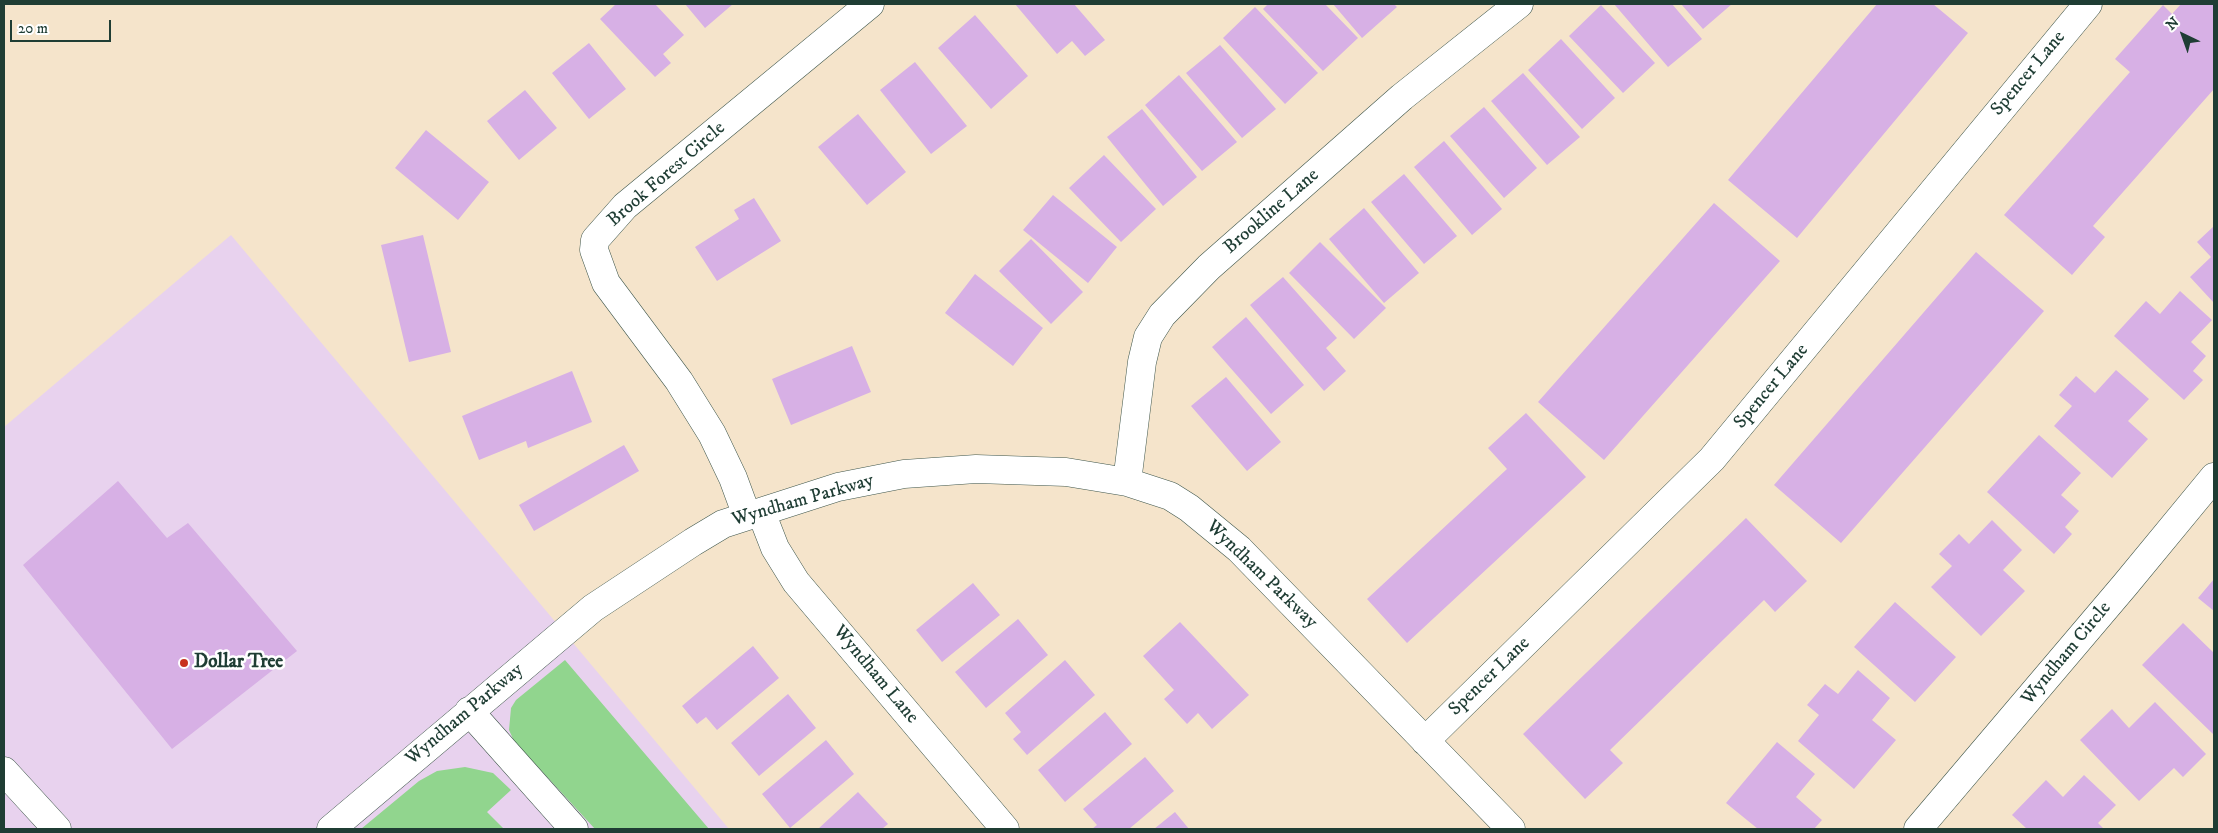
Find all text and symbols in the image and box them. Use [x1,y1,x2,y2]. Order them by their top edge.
scale bar [12,10,114,42]
north arrow [2158,10,2208,60]
text: N [2163,13,2183,34]
text: 20 m [18,19,48,38]
street label: Spencer Lane [1987,27,2071,121]
street label: Brook Forest Circle [603,118,731,232]
street label: Brookline Lane [1220,164,1324,260]
street label: Spencer Lane [1730,340,1814,434]
street label: Wyndham Parkway [730,470,876,532]
street label: Wyndham Parkway [1200,516,1322,634]
street label: Wyndham Circle [2017,598,2117,710]
street label: Wyndham Lane [827,621,923,729]
street label: Spencer Lane [1445,633,1535,721]
place label: Dollar Tree [194,652,283,674]
marker: Dollar Tree [178,657,190,669]
street label: Wyndham Parkway [402,659,528,771]

